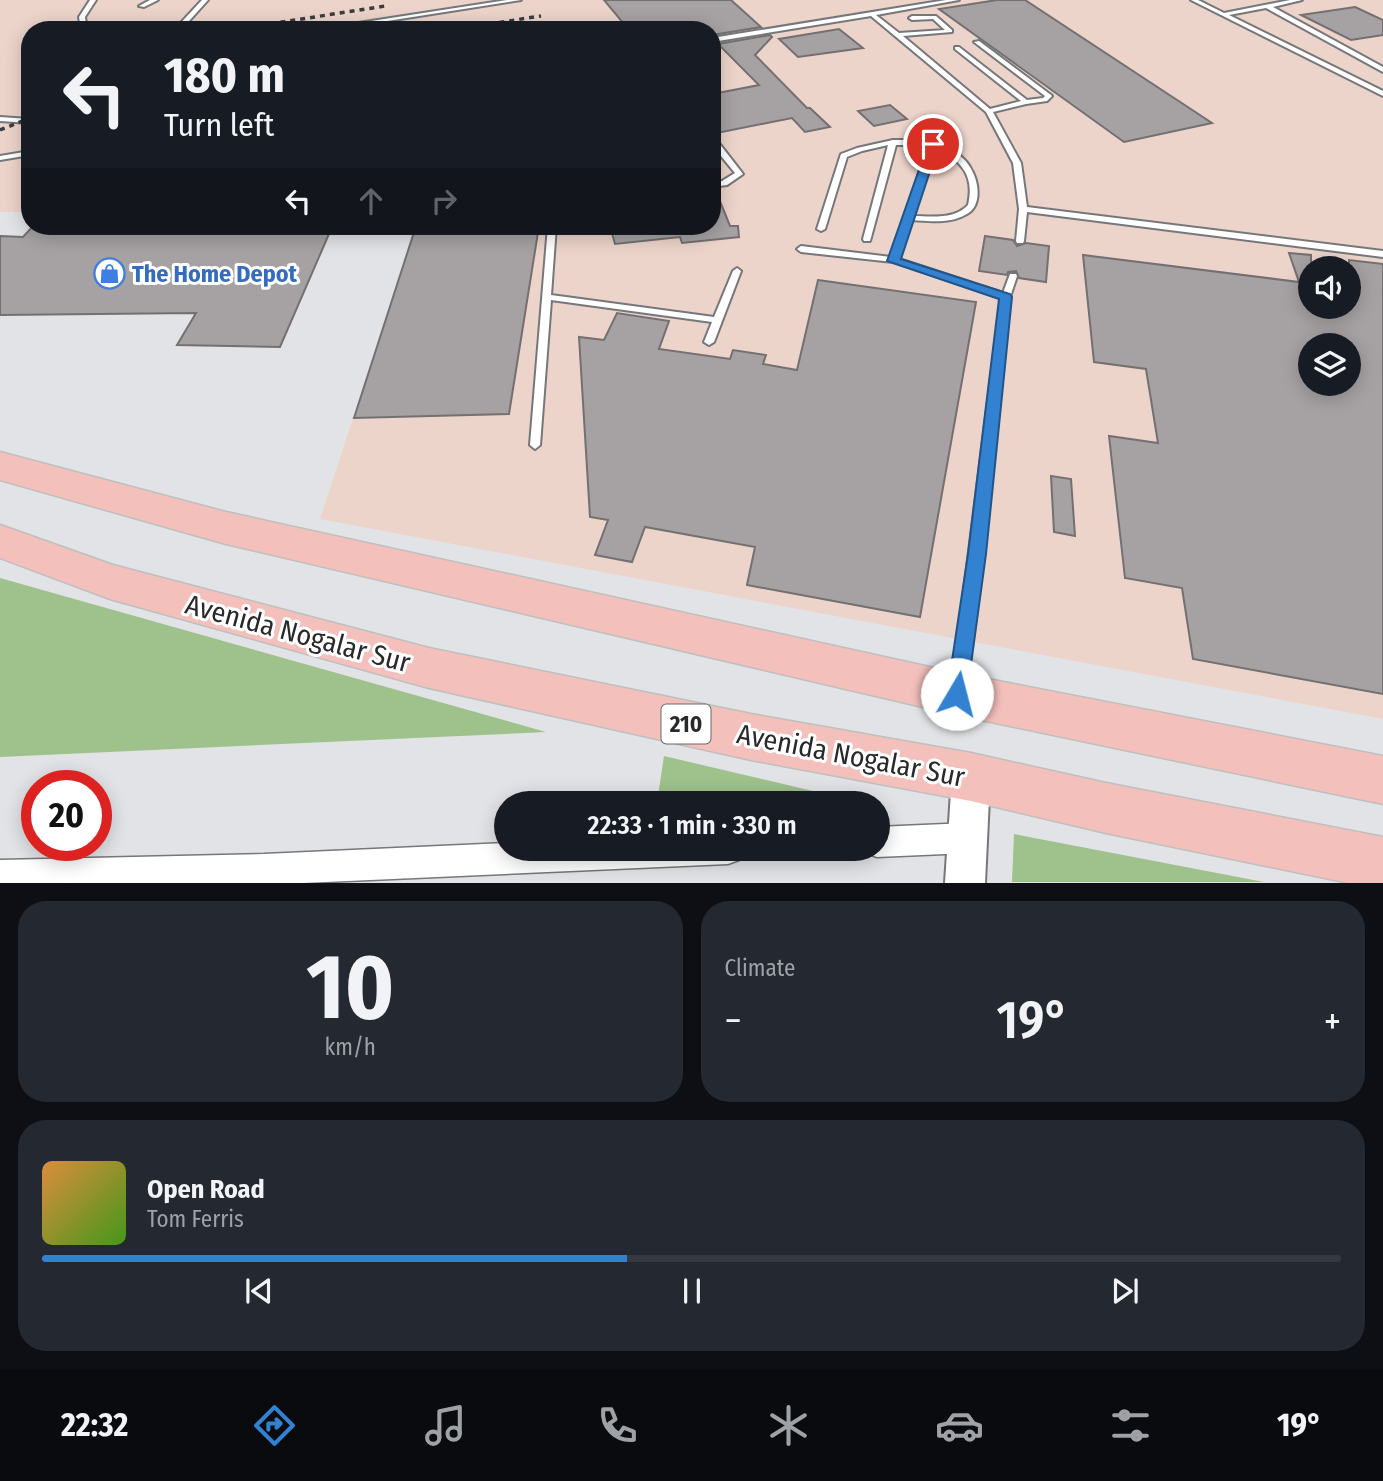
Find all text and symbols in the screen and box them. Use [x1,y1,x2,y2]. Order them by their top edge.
text: 180 m [164,46,285,105]
icon: left [49,49,140,140]
text: Turn left [164,106,274,144]
pin [903,114,963,174]
icon: arrive [914,125,952,163]
icon: left [279,182,317,220]
icon: ahead [352,182,390,220]
icon: right [425,182,463,220]
map controls [1298,256,1361,396]
button: sound [1298,256,1361,319]
shop icon: The Home Depot [92,257,126,291]
place label: The Home Depot [132,260,298,288]
button: layers [1298,333,1361,396]
street label: Avenida Nogalar Sur [182,588,414,679]
position arrow [920,657,994,731]
road number: 210 [662,704,710,744]
street label: Avenida Nogalar Sur [734,717,968,794]
speed limit sign: 20 [21,770,112,861]
text: 22:33 · 1 min · 330 m [587,810,797,841]
text: 10 [306,933,394,1042]
text: Climate [725,954,795,982]
text: 19° [996,989,1069,1052]
text: − [725,998,742,1044]
text: + [1324,998,1341,1044]
text: km/h [325,1033,376,1061]
text: Open Road [147,1174,265,1205]
text: Tom Ferris [147,1205,244,1233]
icon: previous [240,1272,278,1310]
icon: pause [673,1272,711,1310]
icon: next [1106,1272,1144,1310]
icon: directions [250,1401,299,1450]
icon: music [421,1401,470,1450]
icon: phone [593,1401,642,1450]
icon: climate [764,1401,813,1450]
icon: car [935,1401,984,1450]
icon: filters [1106,1401,1155,1450]
text: 22:32 [61,1406,128,1444]
text: 19° [1277,1406,1322,1444]

